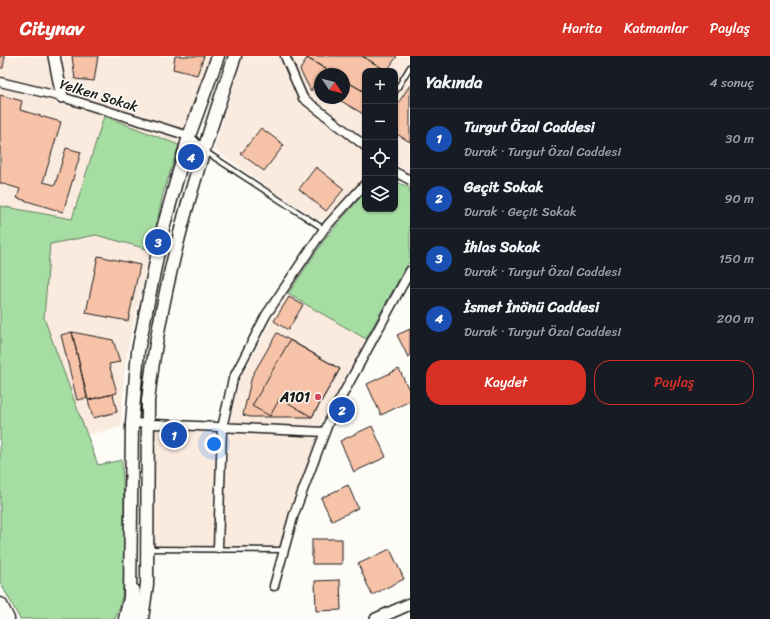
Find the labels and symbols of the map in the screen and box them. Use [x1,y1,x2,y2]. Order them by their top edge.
north arrow [314,68,350,104]
street label: Yelken Sokak [57,72,142,119]
pin: 4 [178,142,204,172]
pin: 3 [145,227,171,257]
place label: A101 [279,385,310,410]
marker: A101 [313,392,323,402]
pin: 2 [329,395,355,425]
pin: 1 [161,420,187,450]
your location [204,434,224,454]

